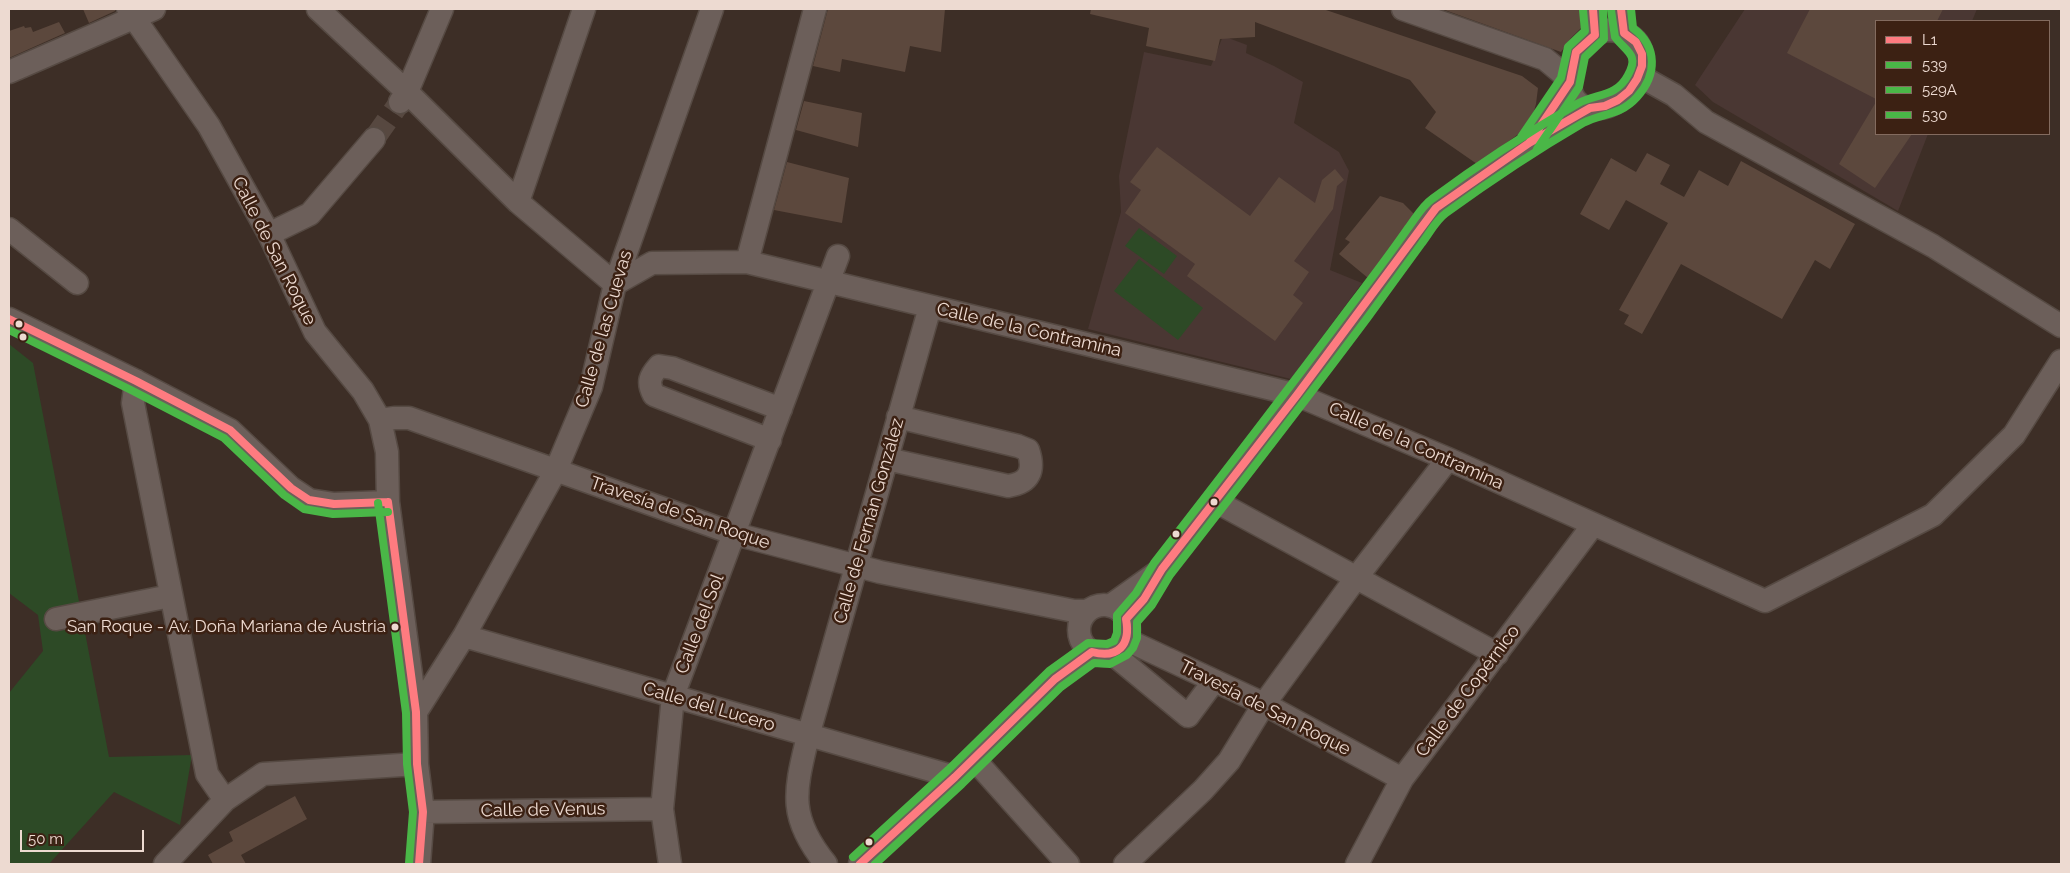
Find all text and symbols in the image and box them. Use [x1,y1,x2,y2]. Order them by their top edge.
legend [1875,20,2050,135]
text: L1 [1922,31,1937,49]
text: 539 [1922,56,1947,74]
text: 529A [1922,81,1957,99]
text: 530 [1922,106,1947,124]
street label: Calle de San Roque [227,173,321,329]
street label: Calle de las Cuevas [571,248,637,410]
street label: Calle de la Contramina [934,298,1124,362]
unlabelled marker [14,319,24,329]
unlabelled marker [18,332,28,342]
street label: Calle de la Contramina [1325,398,1507,494]
street label: Calle de Fernán González [829,416,909,626]
street label: Travesía de San Roque [587,472,773,554]
unlabelled marker [1209,497,1219,507]
unlabelled marker [1171,529,1181,539]
street label: Calle del Sol [671,571,729,677]
place label: San Roque - Av. Doña Mariana de Austria [67,617,386,637]
street label: Calle de Copérnico [1411,621,1525,761]
marker: San Roque - Av. Doña Mariana de Austria [390,622,400,632]
street label: Travesía de San Roque [1176,656,1354,760]
street label: Calle del Lucero [640,678,778,736]
street label: Calle de Venus [480,798,606,822]
scale bar [22,820,146,852]
text: 50 m [28,830,63,848]
unlabelled marker [864,837,874,847]

